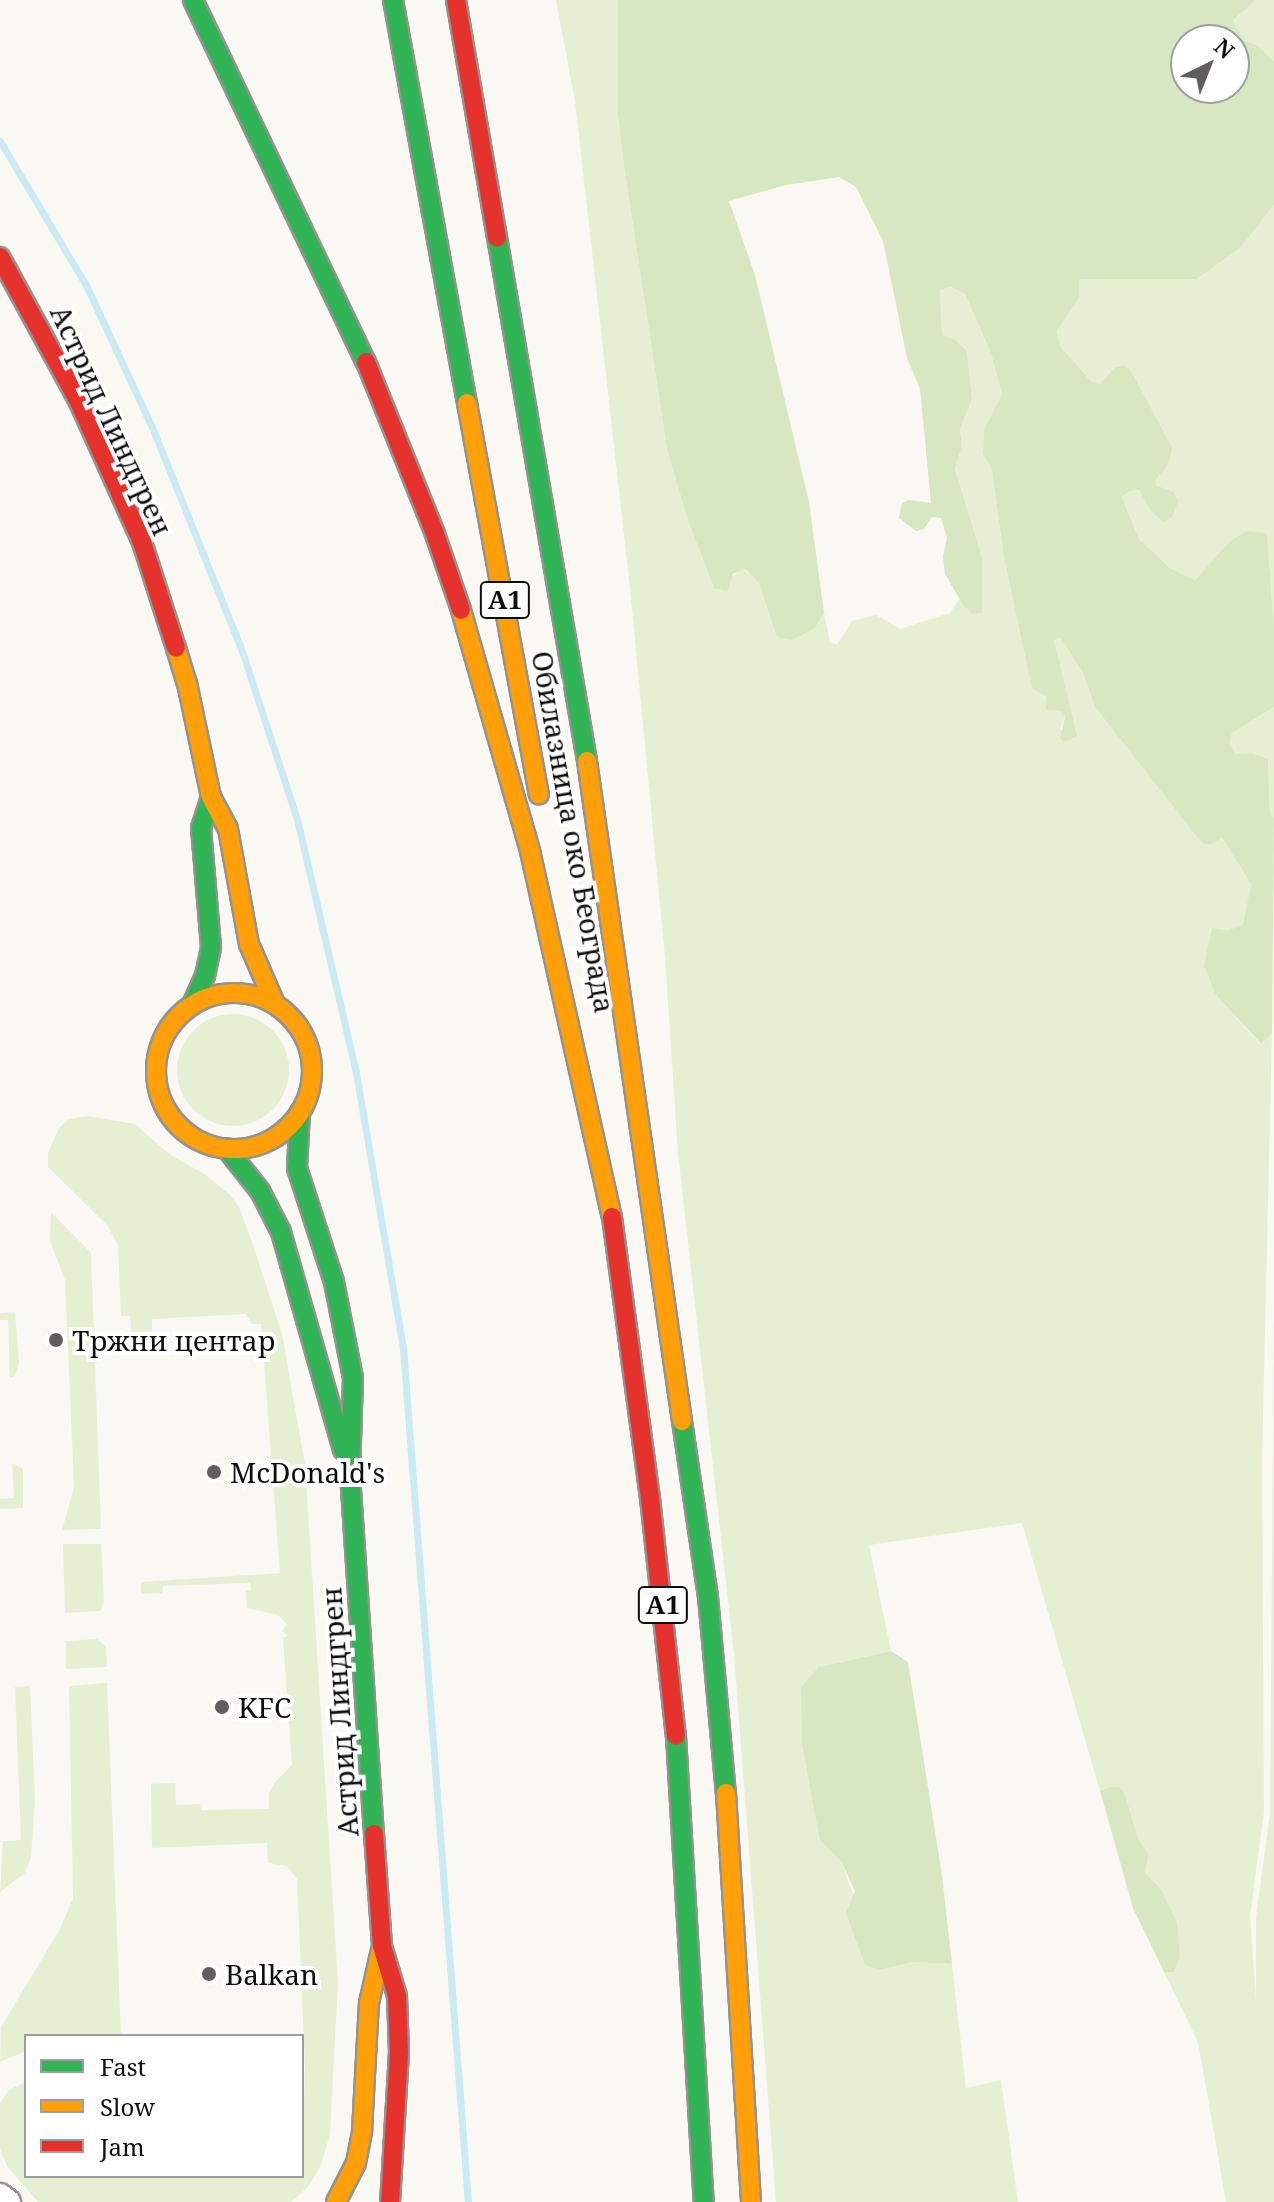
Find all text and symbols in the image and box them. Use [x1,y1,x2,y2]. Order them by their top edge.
north arrow [1170,24,1250,104]
text: N [1208,31,1242,65]
street label: Астрид Линдгрен [44,300,180,540]
road number: A1 [479,578,531,622]
street label: Обилазница око Београда [526,648,622,1016]
place label: Тржни центар [72,1323,275,1357]
marker: Тржни центар [47,1331,65,1349]
place label: McDonald's [230,1455,385,1489]
marker: McDonald's [205,1463,223,1481]
road number: A1 [637,1583,689,1627]
street label: Астрид Линдгрен [314,1586,364,1838]
place label: KFC [238,1690,291,1724]
marker: KFC [213,1698,231,1716]
place label: Balkan [225,1957,318,1991]
marker: Balkan [200,1965,218,1983]
legend [24,2034,304,2178]
text: Fast [100,2050,146,2083]
text: Slow [100,2090,155,2123]
text: Jam [100,2130,145,2163]

